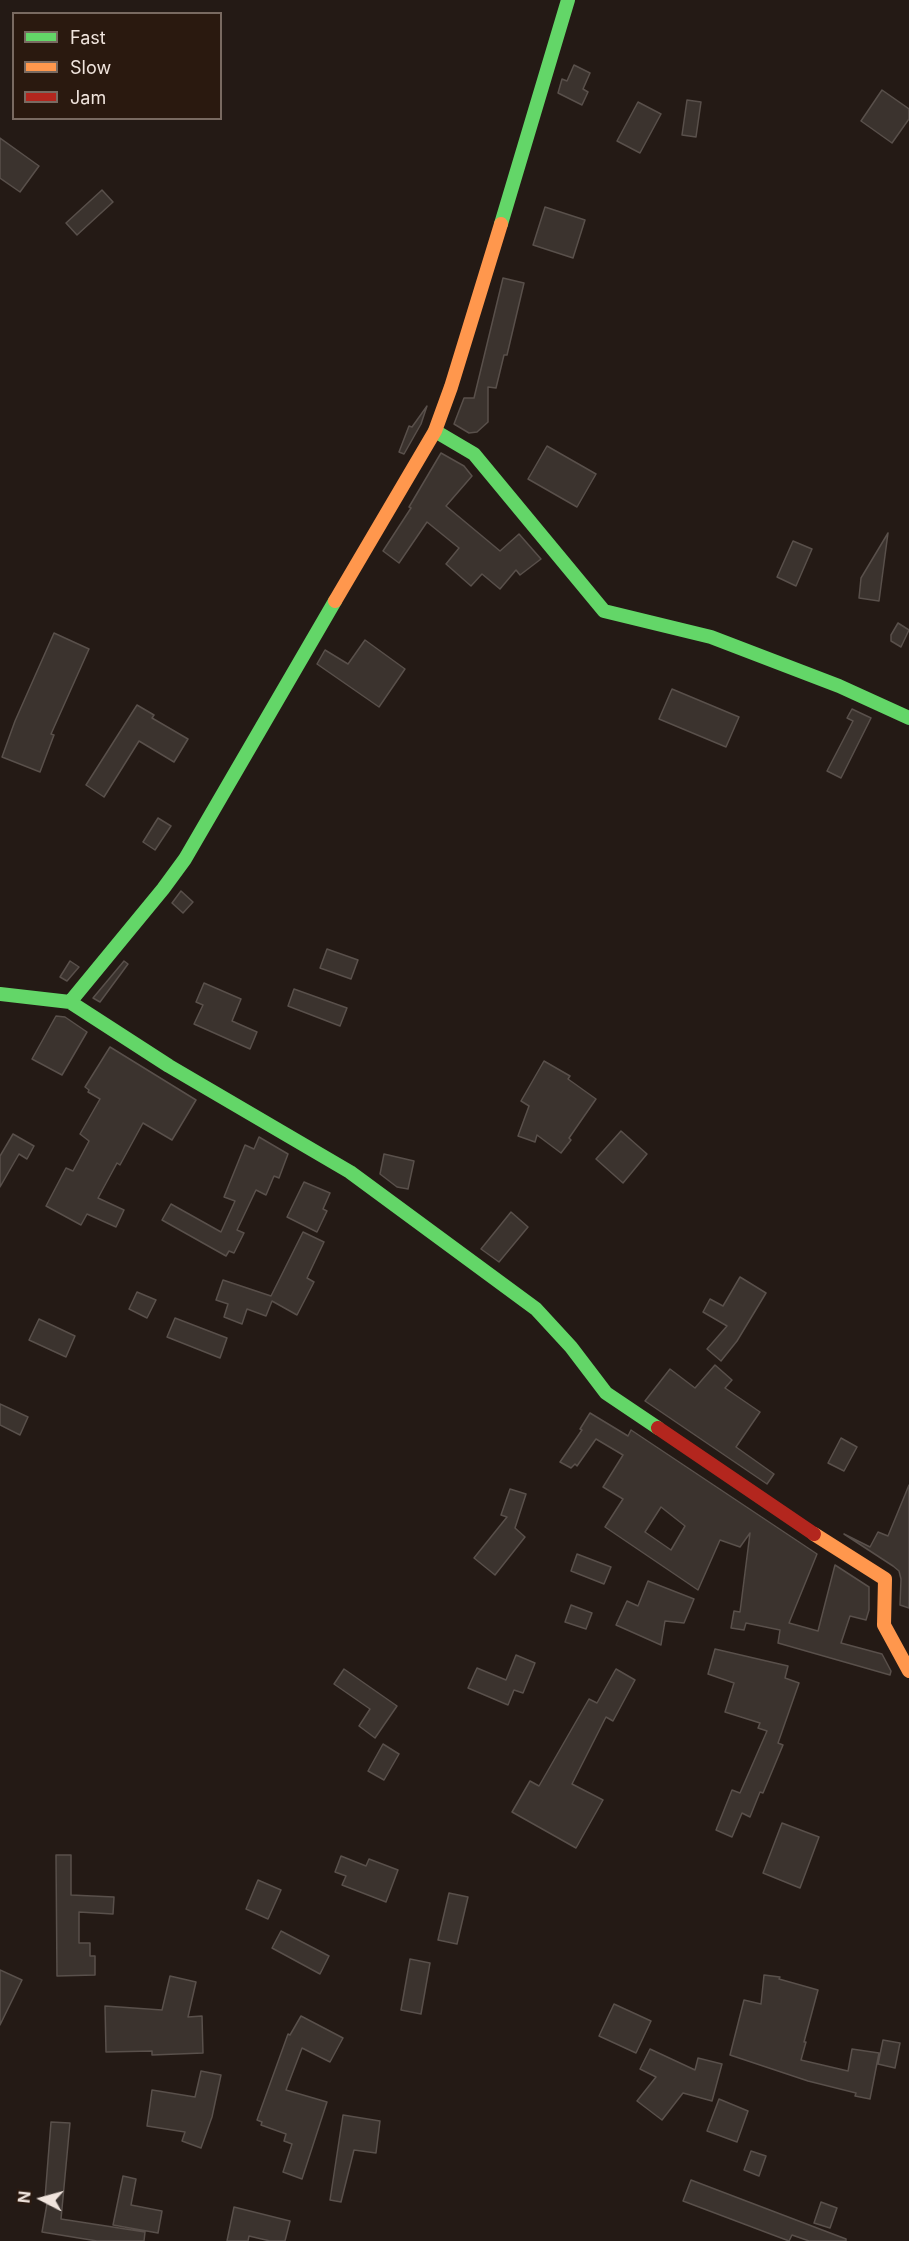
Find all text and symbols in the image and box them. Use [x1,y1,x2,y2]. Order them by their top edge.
legend [12,12,222,120]
text: Fast [70,27,106,48]
text: Slow [70,57,111,78]
text: Jam [70,87,106,108]
north arrow [12,2169,72,2229]
text: N [14,2190,35,2204]

